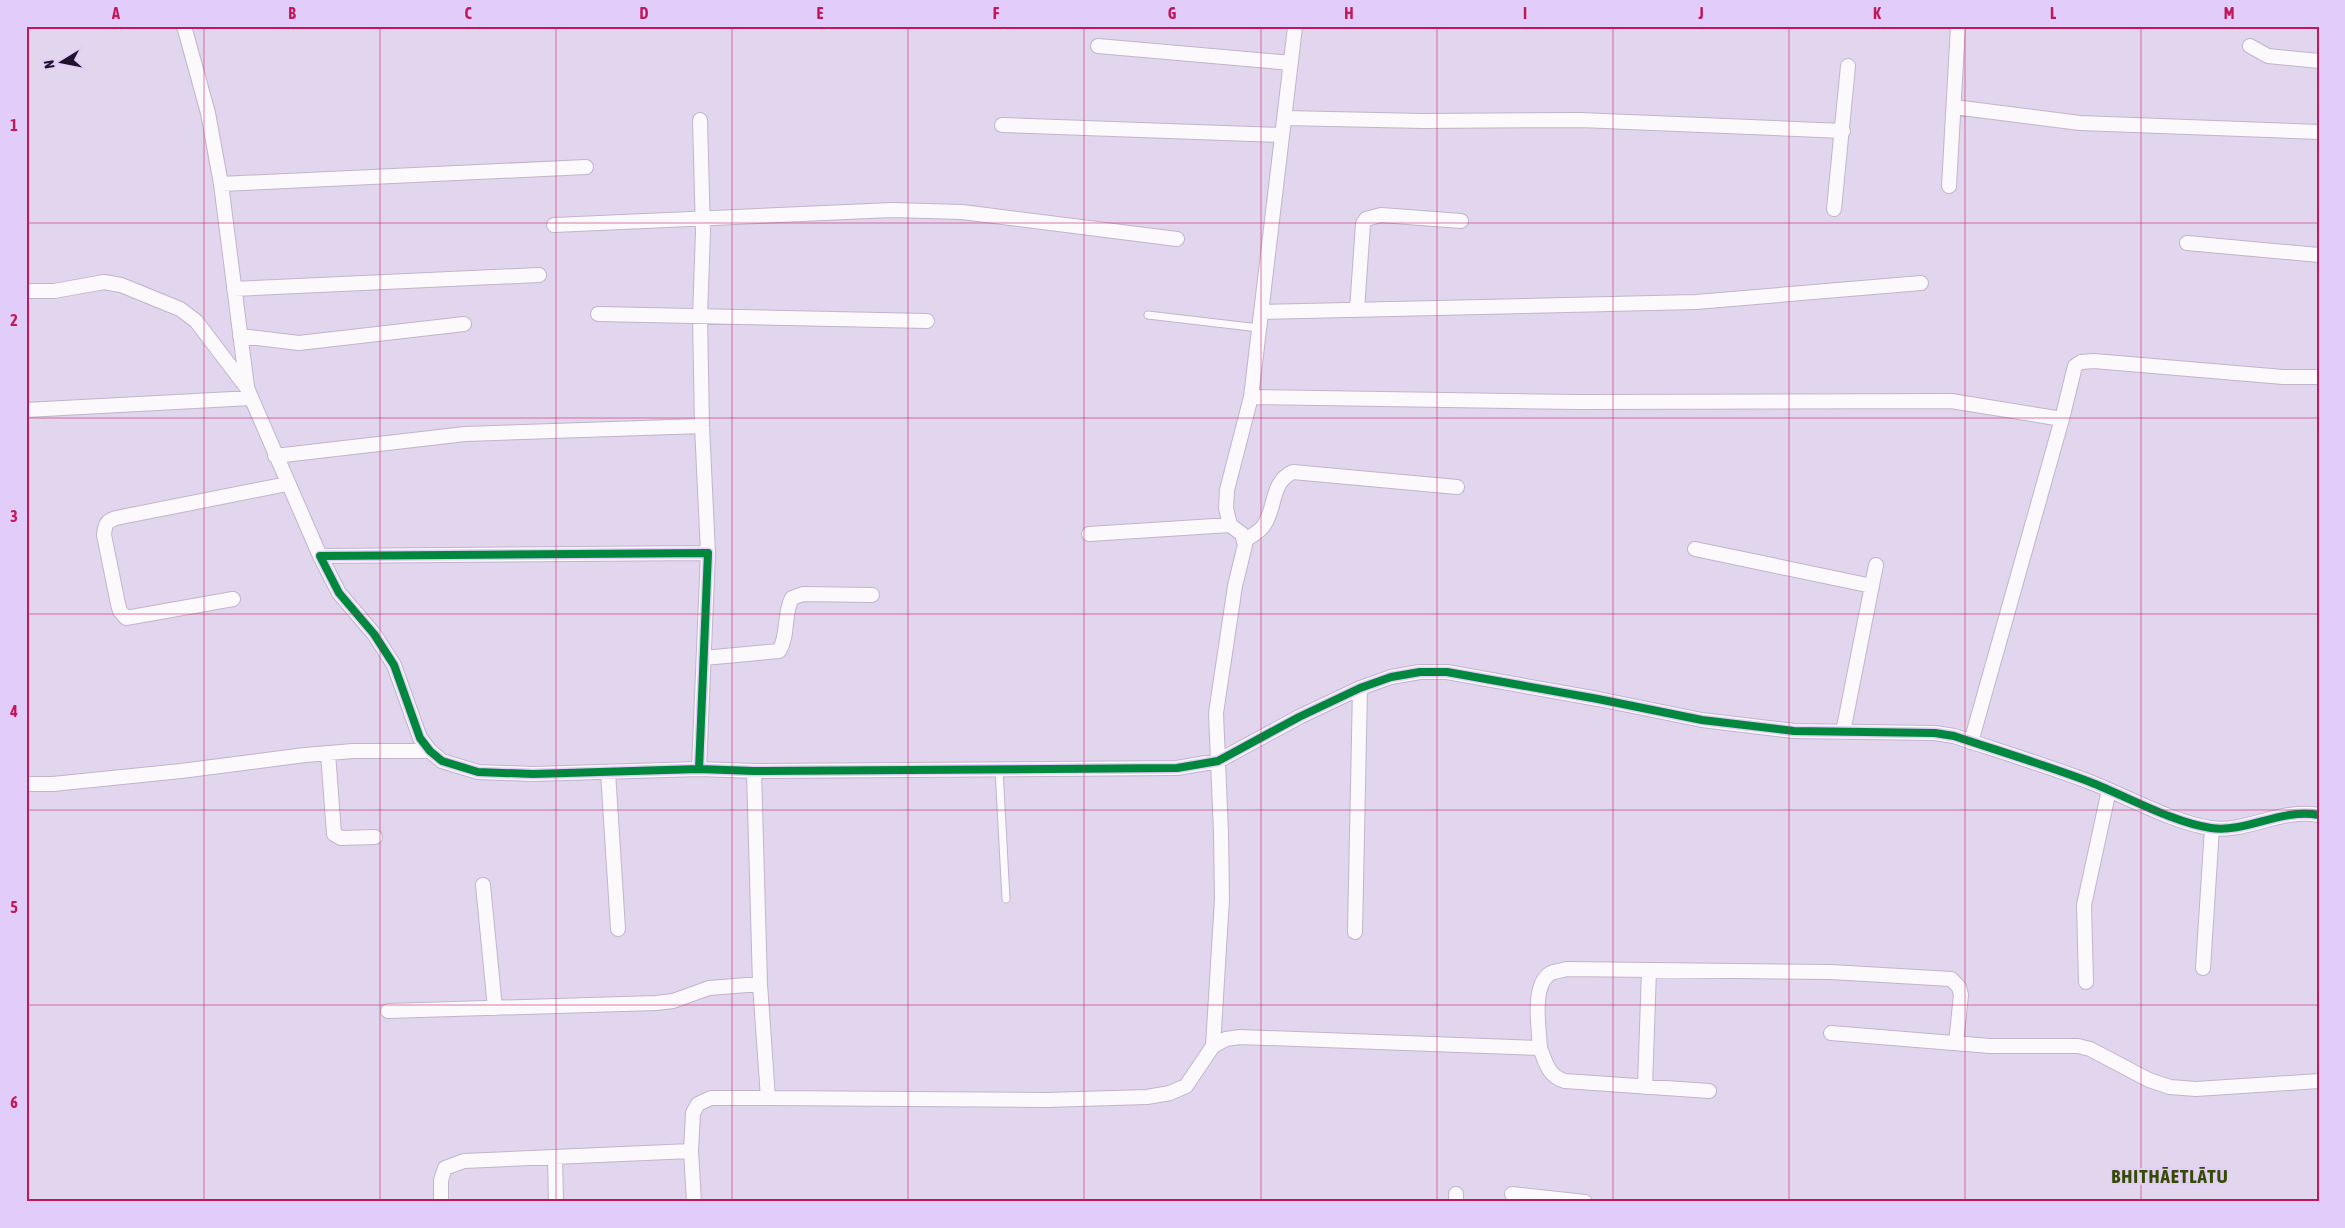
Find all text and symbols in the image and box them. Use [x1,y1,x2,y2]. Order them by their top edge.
text: A [111,4,120,22]
text: B [288,4,296,22]
text: C [464,4,472,22]
text: D [640,4,649,22]
text: E [817,4,824,22]
text: F [993,4,1000,22]
text: G [1168,4,1177,22]
text: H [1344,4,1354,22]
text: I [1523,4,1527,22]
text: J [1697,4,1704,22]
text: K [1873,4,1881,22]
text: L [2050,4,2057,22]
text: M [2224,4,2234,22]
north arrow [38,38,88,88]
text: N [41,59,58,70]
text: 1 [10,116,18,134]
text: 2 [10,311,18,329]
text: 3 [10,507,18,525]
text: 4 [9,702,18,720]
text: 5 [10,898,18,916]
text: 6 [10,1093,18,1111]
district label: BHITHĀETLĀTU [2111,1165,2229,1187]

